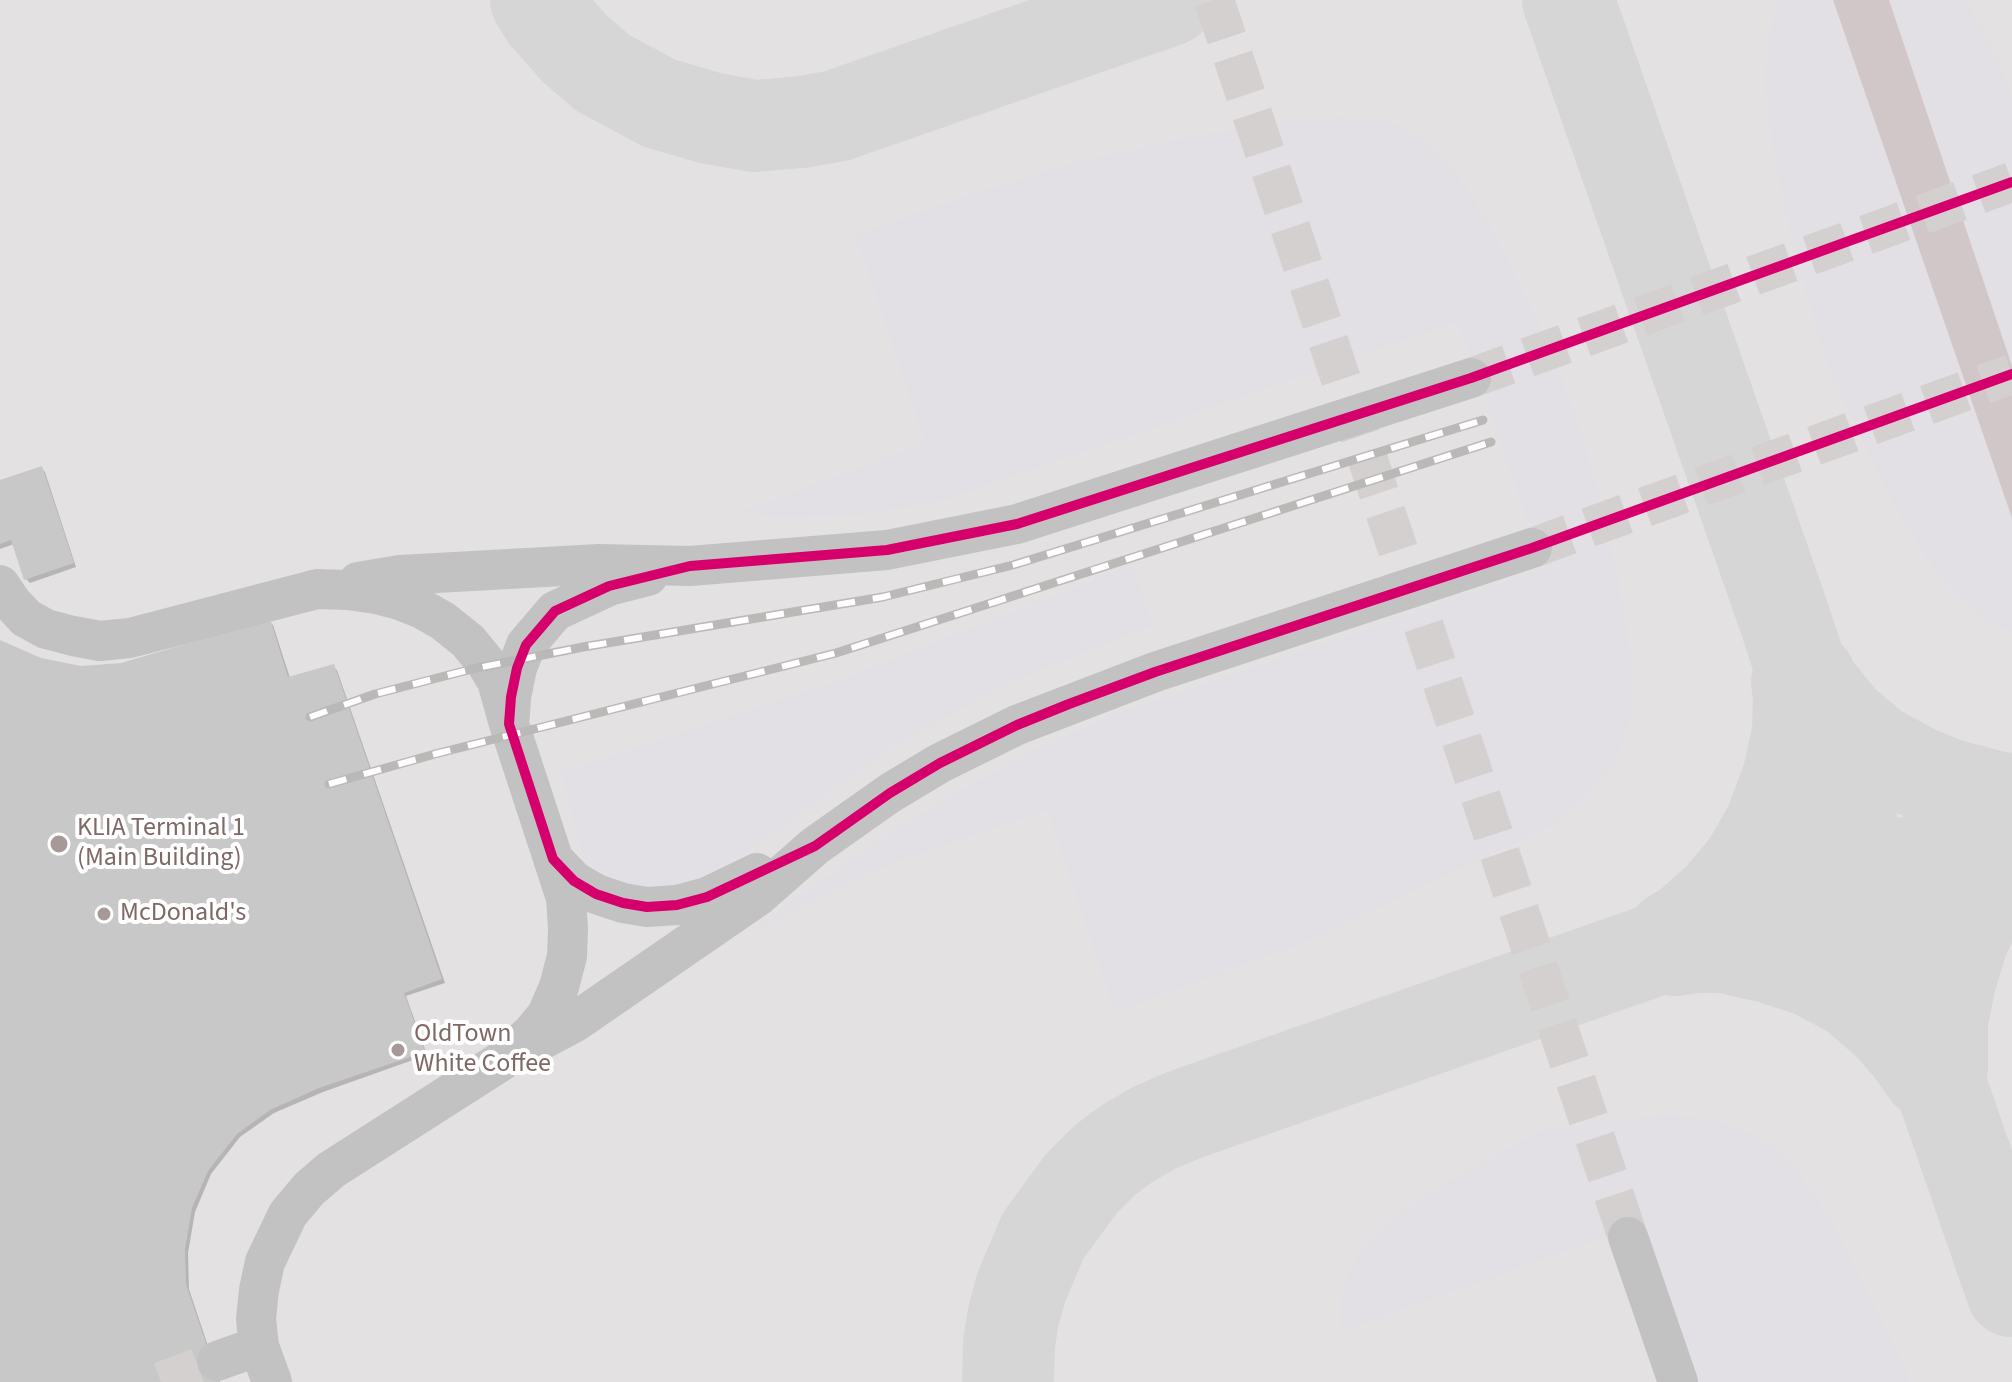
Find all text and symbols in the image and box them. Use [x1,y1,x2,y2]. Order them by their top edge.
place label: KLIA Terminal 1 (Main Building) [77,813,245,874]
marker: KLIA Terminal 1 (Main Building) [48,833,70,855]
place label: McDonald's [120,898,246,930]
marker: McDonald's [95,905,113,923]
place label: OldTown White Coffee [414,1019,551,1080]
marker: OldTown White Coffee [389,1041,407,1059]

